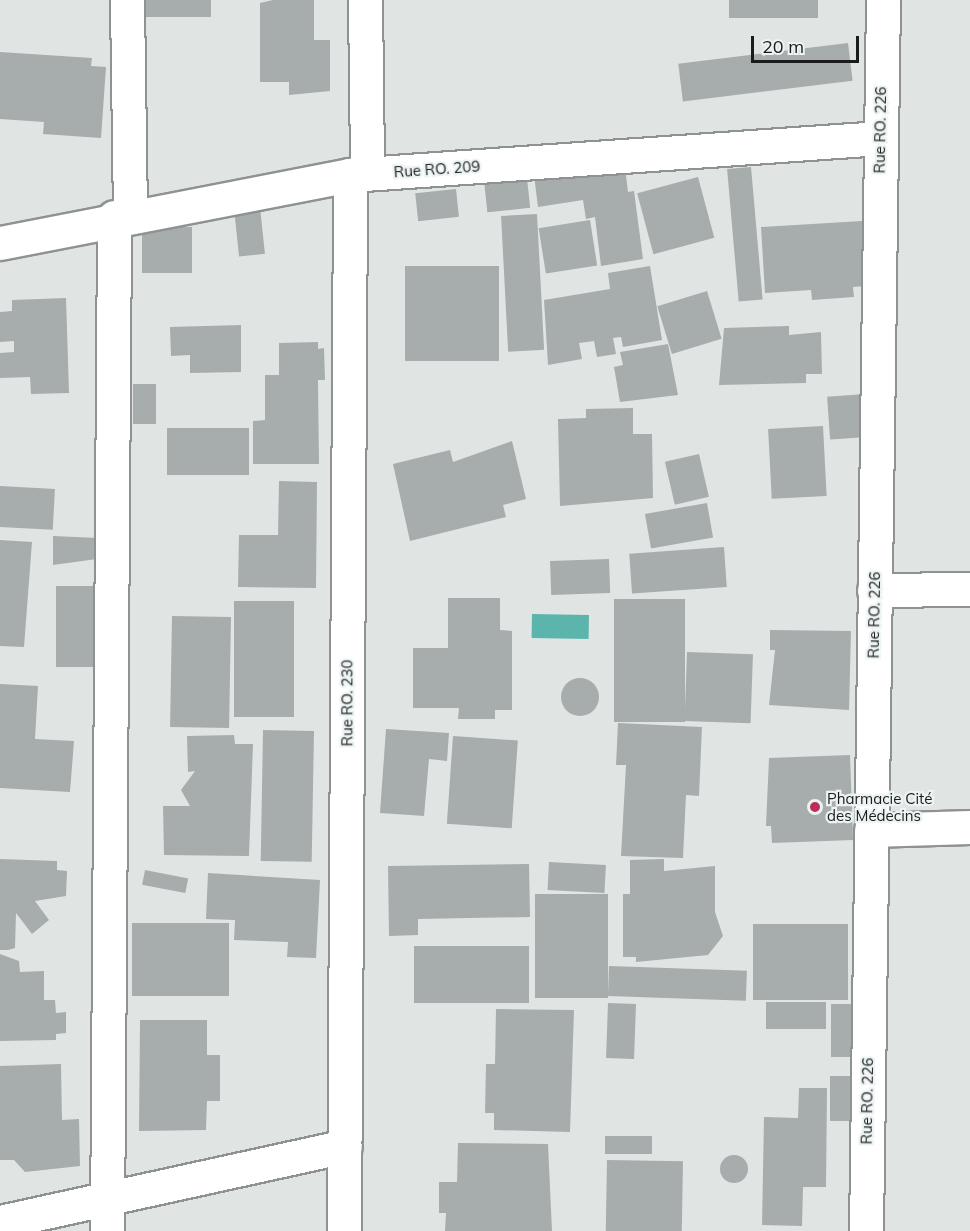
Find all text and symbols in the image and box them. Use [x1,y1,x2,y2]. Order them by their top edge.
scale bar [754,24,862,62]
text: 20 m [762,35,804,58]
street label: Rue RO. 226 [870,86,890,174]
street label: Rue RO. 209 [393,157,481,181]
street label: Rue RO. 226 [864,571,884,659]
street label: Rue RO. 230 [338,660,356,746]
place label: Pharmacie Cité des Médecins [827,789,932,824]
marker: Pharmacie Cité des Médecins [808,800,822,814]
street label: Rue RO. 226 [857,1057,877,1145]

